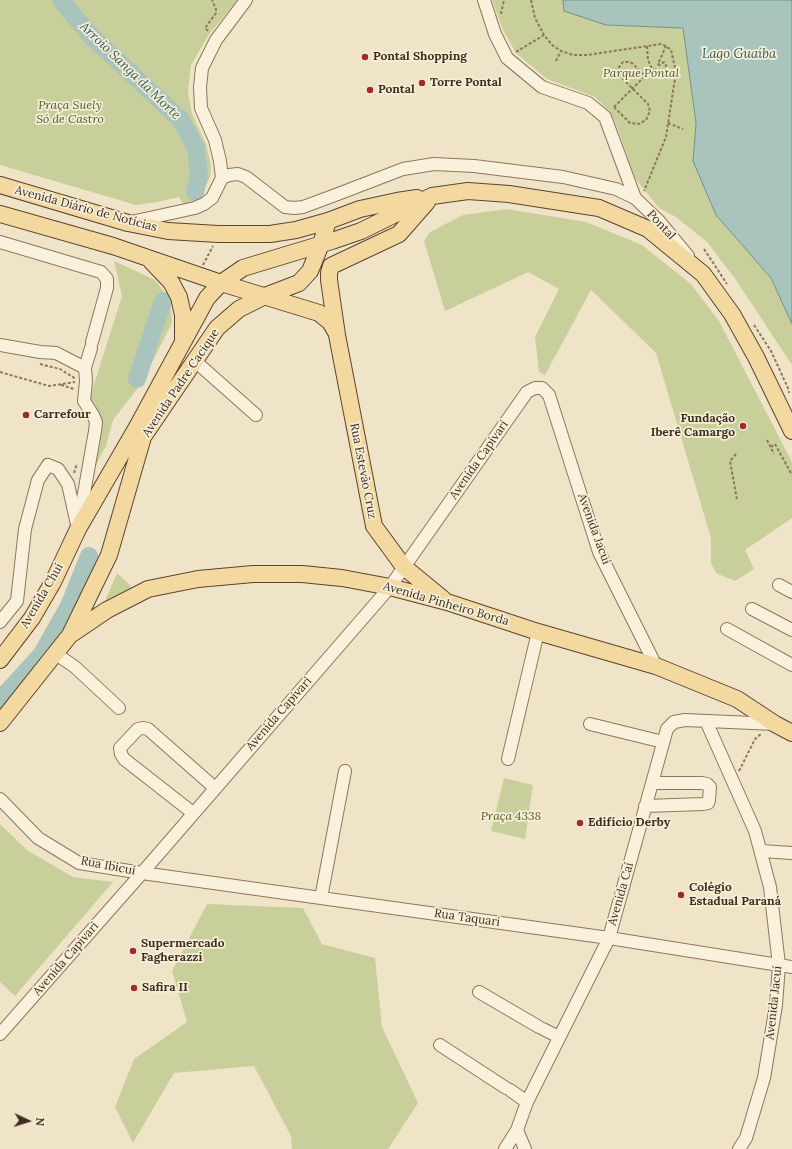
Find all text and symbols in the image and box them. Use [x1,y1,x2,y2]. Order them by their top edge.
water label: Arroio Sanga da Morte [76,19,184,123]
water label: Lago Guaíba [702,46,776,62]
place label: Pontal Shopping [373,50,467,64]
marker: Pontal Shopping [360,52,370,62]
park label: Parque Pontal [603,67,679,81]
place label: Torre Pontal [430,76,502,90]
marker: Torre Pontal [417,78,427,88]
place label: Pontal [378,83,415,97]
marker: Pontal [365,85,375,95]
park label: Praça Suely Só de Castro [36,99,104,127]
street label: Avenida Diário de Notícias [13,183,159,235]
street label: Pontal [644,207,678,243]
street label: Avenida Padre Cacique [139,326,223,440]
place label: Carrefour [34,408,91,422]
marker: Carrefour [21,410,31,420]
place label: Fundação Iberê Camargo [651,412,735,440]
street label: Avenida Capivari [446,418,512,502]
marker: Fundação Iberê Camargo [738,421,748,431]
street label: Rua Estevão Cruz [347,422,379,520]
street label: Avenida Jacuí [575,492,613,566]
street label: Avenida Chuí [17,561,67,631]
street label: Avenida Pinheiro Borda [381,579,511,629]
street label: Avenida Capivari [243,674,315,754]
park label: Praça 4338 [481,810,541,824]
place label: Edifício Derby [588,816,670,830]
marker: Edifício Derby [575,818,585,828]
street label: Rua Ibicuí [79,854,137,878]
street label: Avenida Caí [605,861,637,927]
place label: Colégio Estadual Paraná [689,881,781,909]
marker: Colégio Estadual Paraná [676,890,686,900]
street label: Rua Taquari [433,906,501,930]
street label: Avenida Capivari [30,919,102,999]
place label: Supermercado Fagherazzi [141,937,225,965]
marker: Supermercado Fagherazzi [128,946,138,956]
street label: Avenida Jacuí [763,965,785,1041]
place label: Safira II [142,981,188,995]
marker: Safira II [129,983,139,993]
north arrow [8,1101,48,1141]
text: N [33,1117,47,1127]

